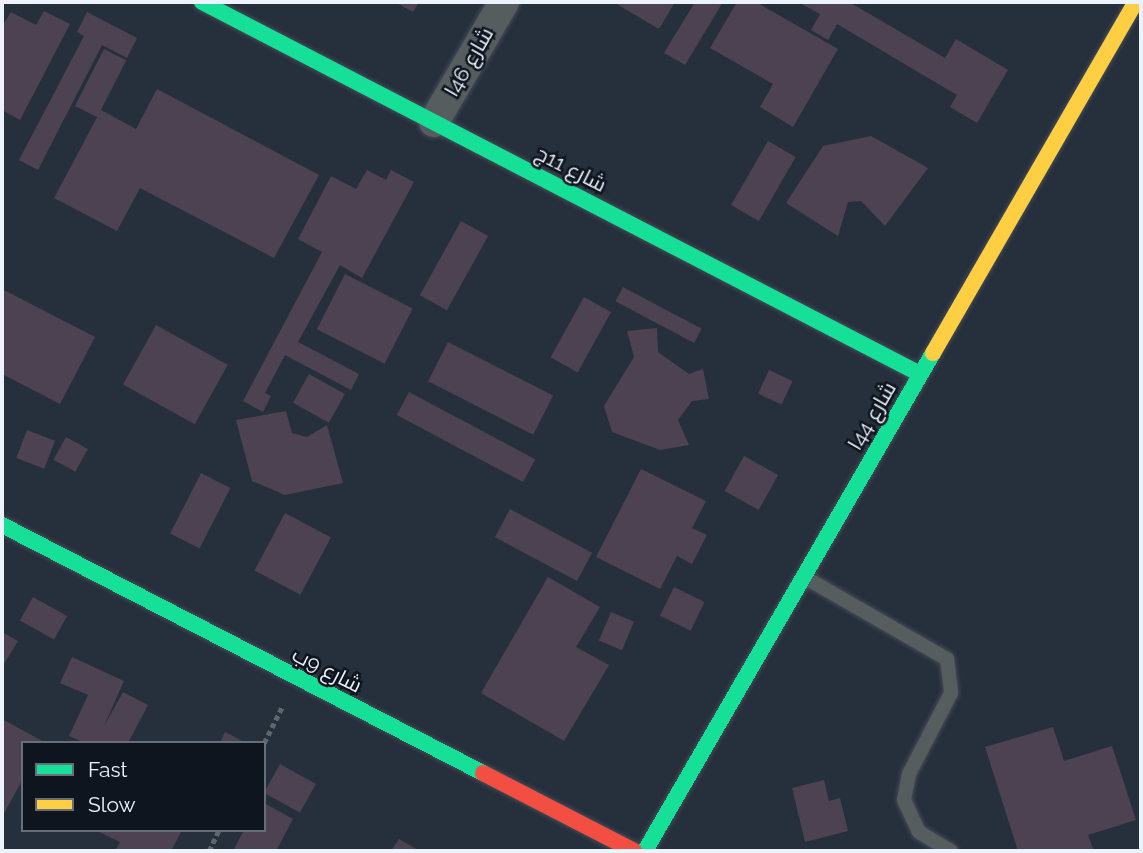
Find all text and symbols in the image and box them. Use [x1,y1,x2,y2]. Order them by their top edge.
street label: شارع 46ا [439,23,499,101]
street label: شارع 11ج [531,140,611,198]
street label: شارع 44ا [842,377,902,455]
street label: شارع 9ب [288,642,366,698]
legend [21,741,266,832]
text: Fast [88,757,128,782]
text: Slow [88,792,136,817]

